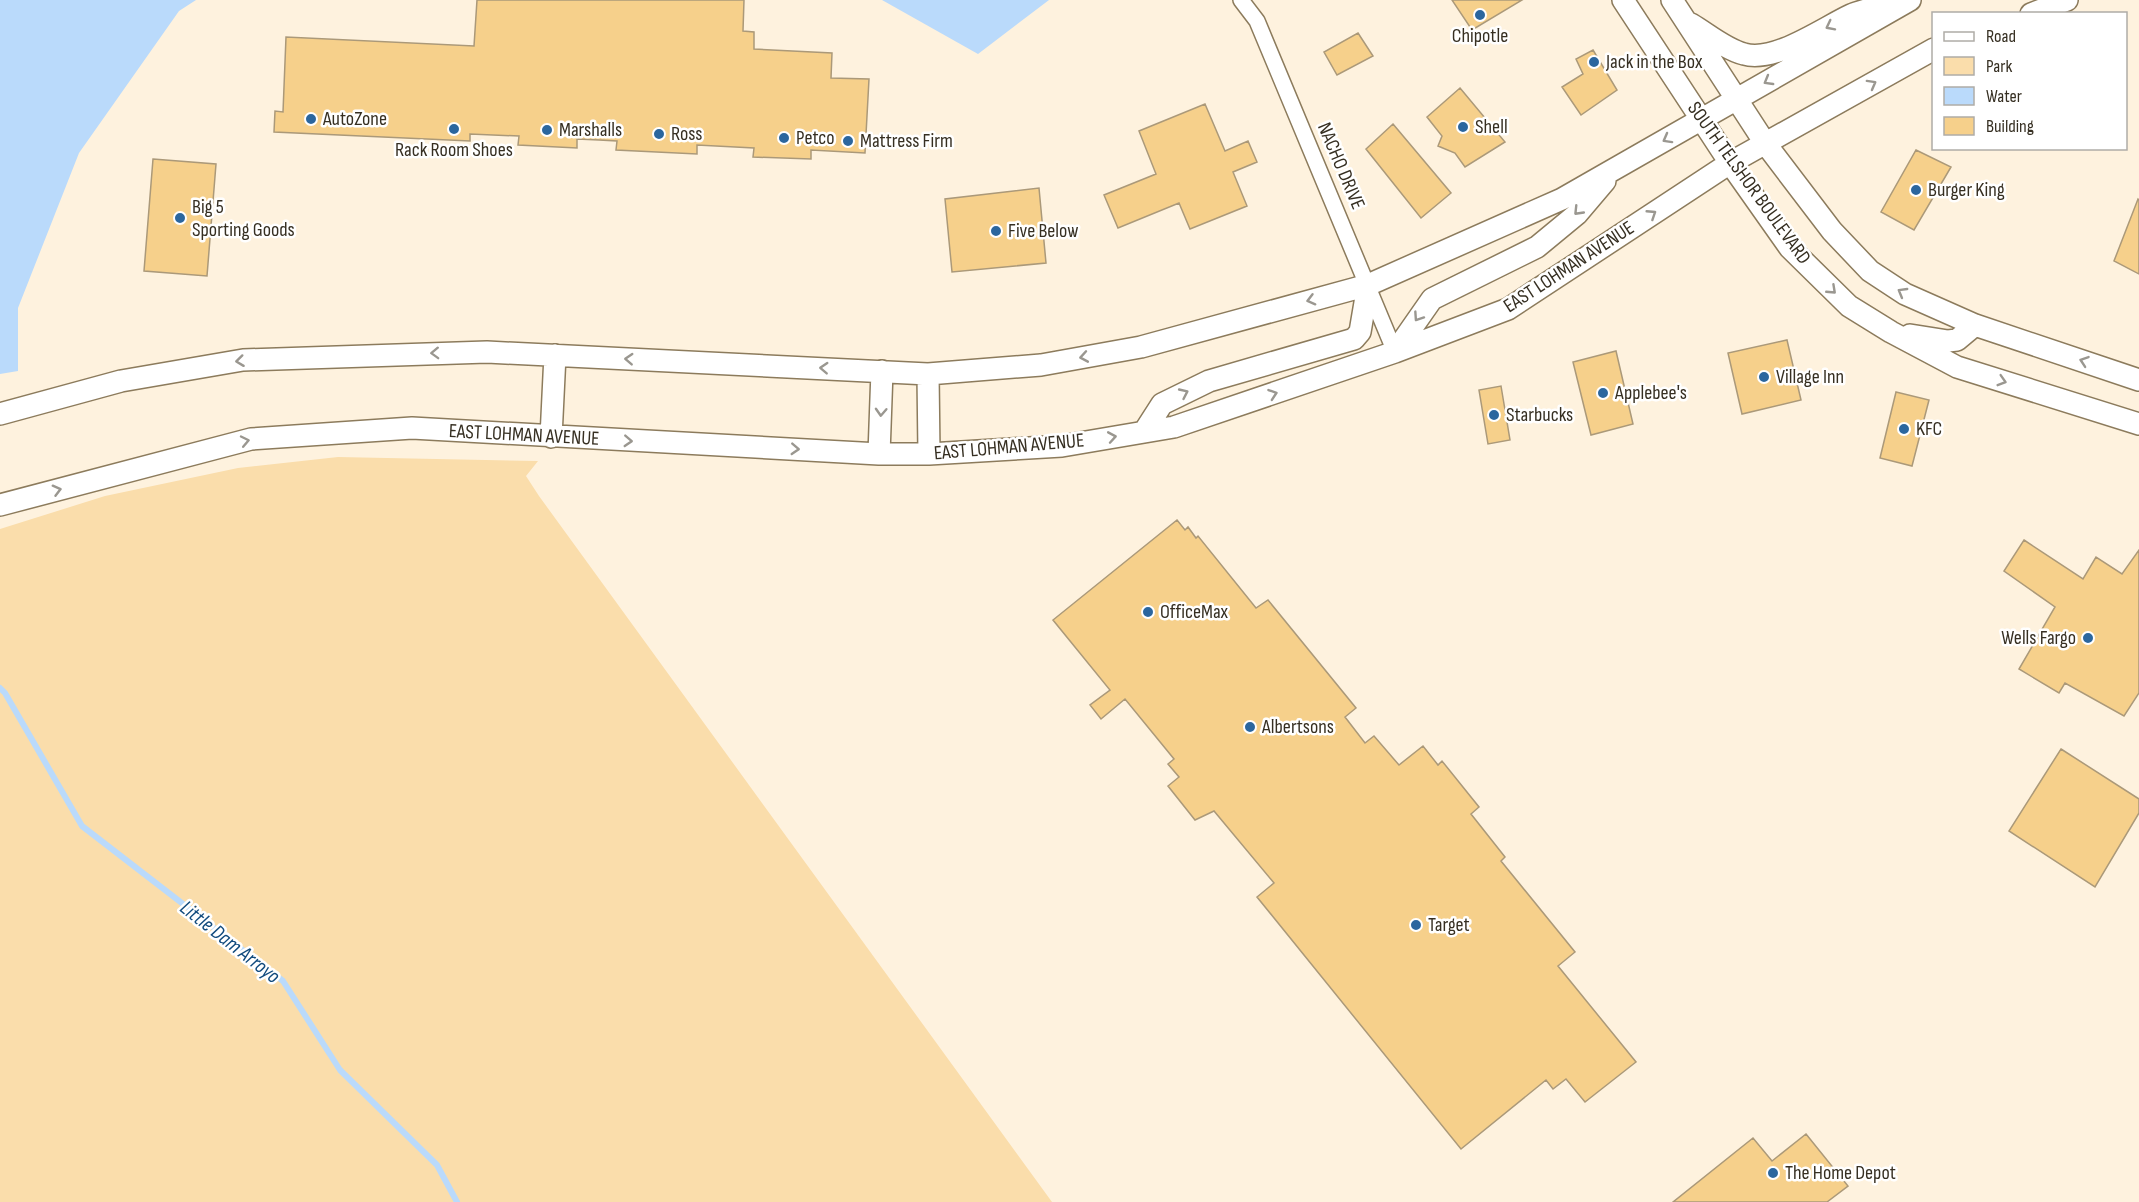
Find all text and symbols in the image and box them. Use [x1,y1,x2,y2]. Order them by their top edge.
marker: Chipotle [1473,8,1487,22]
legend [1932,12,2127,150]
one-way arrow [1826,18,1837,30]
place label: Chipotle [1452,24,1508,48]
text: Road [1986,26,2016,47]
place label: Jack in the Box [1605,50,1703,74]
marker: Jack in the Box [1587,55,1601,69]
text: Park [1986,56,2012,77]
one-way arrow [1764,73,1774,85]
one-way arrow [1865,80,1876,91]
text: Water [1986,86,2022,107]
street label: SOUTH TELSHOR BOULEVARD [1682,97,1816,269]
place label: AutoZone [322,107,387,131]
marker: AutoZone [304,112,318,126]
place label: Shell [1475,115,1508,139]
text: Building [1986,116,2034,137]
place label: Marshalls [559,118,622,142]
street label: NACHO DRIVE [1312,119,1370,213]
marker: Shell [1456,120,1470,134]
marker: Rack Room Shoes [447,122,461,136]
place label: Ross [671,122,702,146]
marker: Marshalls [540,123,554,137]
place label: Petco [796,126,835,150]
marker: Ross [652,127,666,141]
place label: Mattress Firm [860,129,953,153]
marker: Petco [777,131,791,145]
one-way arrow [1663,132,1673,143]
marker: Mattress Firm [841,134,855,148]
place label: Rack Room Shoes [395,138,513,162]
place label: Burger King [1928,178,2005,202]
marker: Burger King [1909,183,1923,197]
place label: Big 5 Sporting Goods [192,195,295,242]
one-way arrow [1574,204,1585,214]
one-way arrow [1646,210,1657,221]
marker: Big 5 Sporting Goods [173,211,187,225]
street label: EAST LOHMAN AVENUE [1499,216,1639,318]
place label: Five Below [1008,219,1079,243]
marker: Five Below [989,224,1003,238]
one-way arrow [1825,282,1836,293]
one-way arrow [1898,287,1908,299]
one-way arrow [1306,293,1317,305]
one-way arrow [1414,310,1425,321]
one-way arrow [430,347,439,360]
one-way arrow [1079,350,1089,363]
one-way arrow [625,352,634,365]
one-way arrow [235,354,244,366]
one-way arrow [2079,356,2090,369]
one-way arrow [820,362,829,375]
place label: Village Inn [1776,365,1844,389]
marker: Village Inn [1757,370,1771,384]
one-way arrow [1996,374,2007,386]
place label: Applebee's [1614,381,1687,405]
marker: Applebee's [1596,386,1610,400]
one-way arrow [1178,388,1189,400]
one-way arrow [1267,388,1278,401]
place label: Starbucks [1506,403,1573,427]
one-way arrow [874,408,887,417]
marker: Starbucks [1487,408,1501,422]
place label: KFC [1916,417,1942,441]
street label: EAST LOHMAN AVENUE [448,419,600,451]
marker: KFC [1897,422,1911,436]
street label: EAST LOHMAN AVENUE [933,428,1085,466]
one-way arrow [1108,432,1117,444]
one-way arrow [624,434,633,447]
one-way arrow [240,435,250,448]
one-way arrow [791,443,800,456]
one-way arrow [51,485,61,497]
place label: OfficeMax [1160,600,1229,624]
marker: OfficeMax [1141,605,1155,619]
place label: Wells Fargo [2001,626,2076,650]
marker: Wells Fargo [2081,631,2095,645]
place label: Albertsons [1261,715,1334,739]
marker: Albertsons [1243,720,1257,734]
water label: Little Dam Arroyo [175,895,285,989]
place label: Target [1428,913,1470,937]
marker: Target [1409,918,1423,932]
place label: The Home Depot [1785,1161,1896,1185]
marker: The Home Depot [1766,1166,1780,1180]

